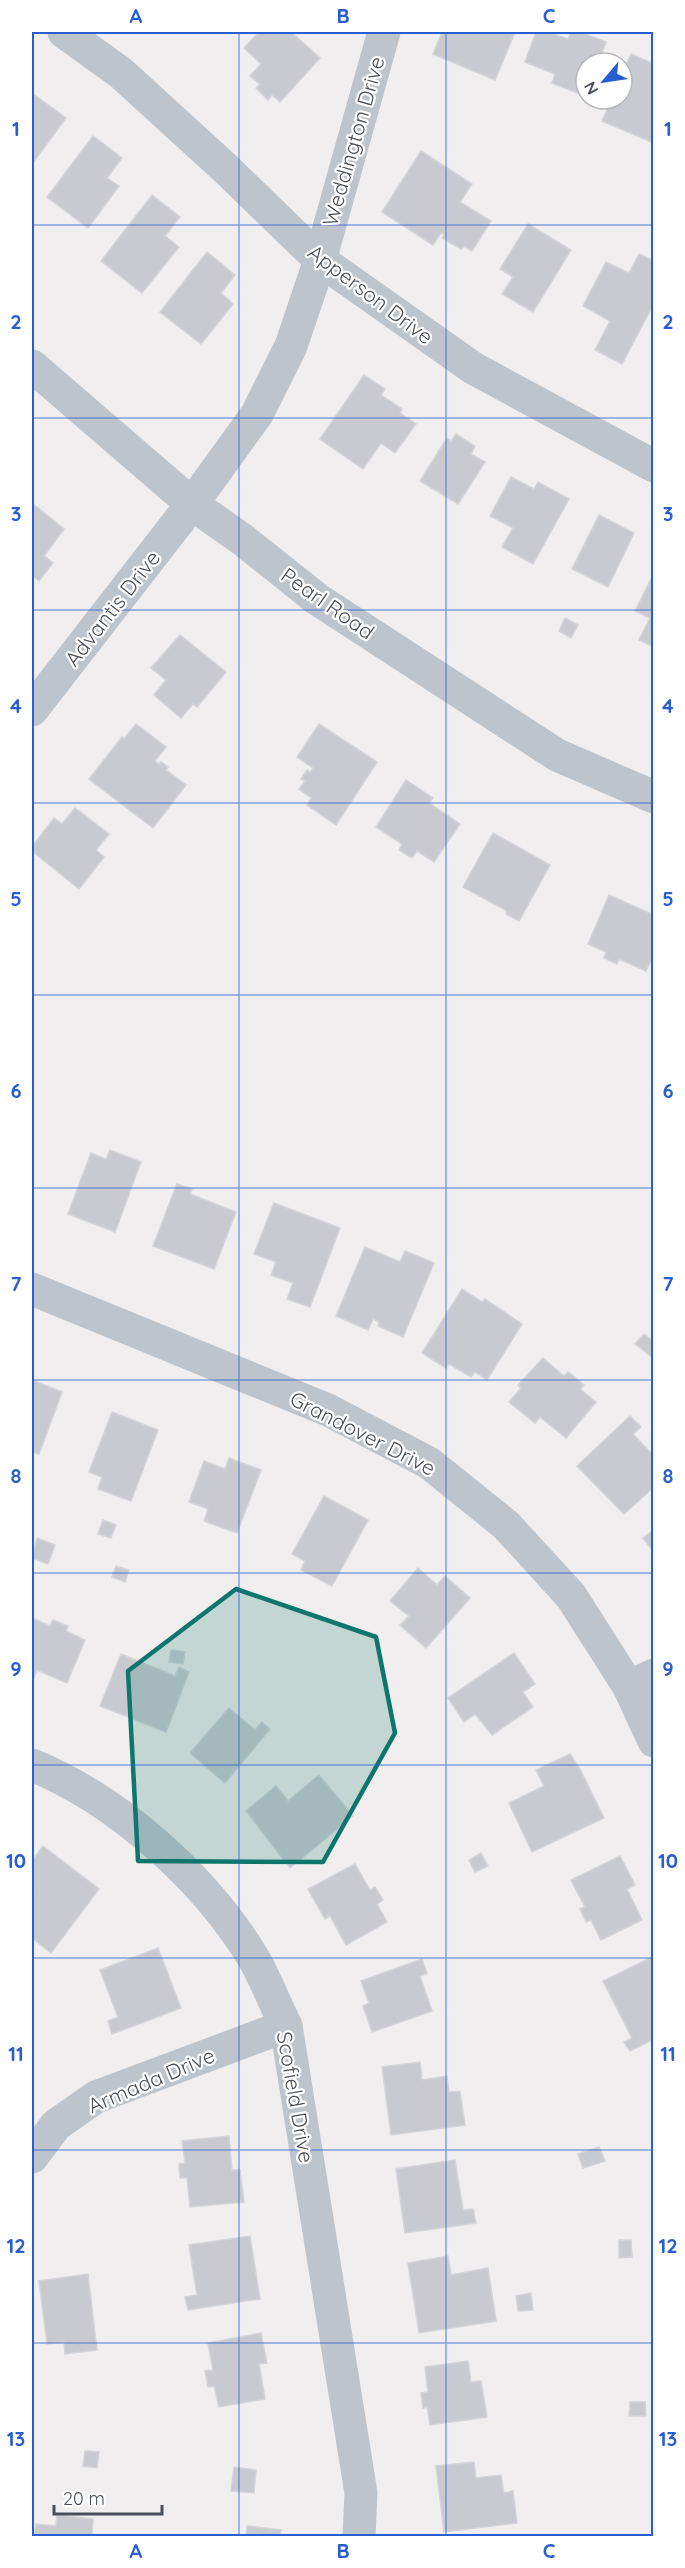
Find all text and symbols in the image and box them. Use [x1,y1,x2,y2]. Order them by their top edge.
text: A [130,3,143,28]
text: B [336,3,350,28]
text: C [543,3,556,28]
north arrow [574,51,634,111]
street label: Weddington Drive [316,53,390,229]
text: N [579,78,602,98]
text: 1 [12,116,20,141]
text: 1 [664,116,672,141]
street label: Apperson Drive [303,238,439,350]
text: 2 [10,309,22,334]
text: 2 [662,309,674,334]
text: 3 [11,501,21,526]
text: 3 [663,501,673,526]
street label: Advantis Drive [59,545,165,671]
street label: Pearl Road [276,561,380,645]
text: 4 [10,693,22,718]
text: 4 [662,693,674,718]
text: 5 [10,886,22,911]
text: 5 [662,886,674,911]
text: 6 [10,1078,22,1103]
text: 6 [662,1078,674,1103]
text: 7 [11,1271,22,1296]
text: 7 [663,1271,674,1296]
street label: Grandover Drive [286,1385,440,1481]
text: 8 [11,1463,22,1488]
text: 8 [663,1463,674,1488]
text: 9 [10,1656,22,1681]
text: 9 [662,1656,674,1681]
text: 10 [6,1848,26,1873]
text: 10 [658,1848,678,1873]
street label: Scofield Drive [272,2029,320,2165]
text: 11 [8,2041,24,2066]
text: 11 [660,2041,676,2066]
street label: Armada Drive [84,2042,218,2118]
text: 12 [6,2233,26,2258]
text: 12 [658,2233,678,2258]
text: 13 [7,2426,25,2451]
text: 13 [659,2426,677,2451]
scale bar [54,2478,162,2516]
text: 20 m [63,2487,105,2510]
text: A [130,2538,143,2563]
text: B [336,2538,350,2563]
text: C [543,2538,556,2563]

